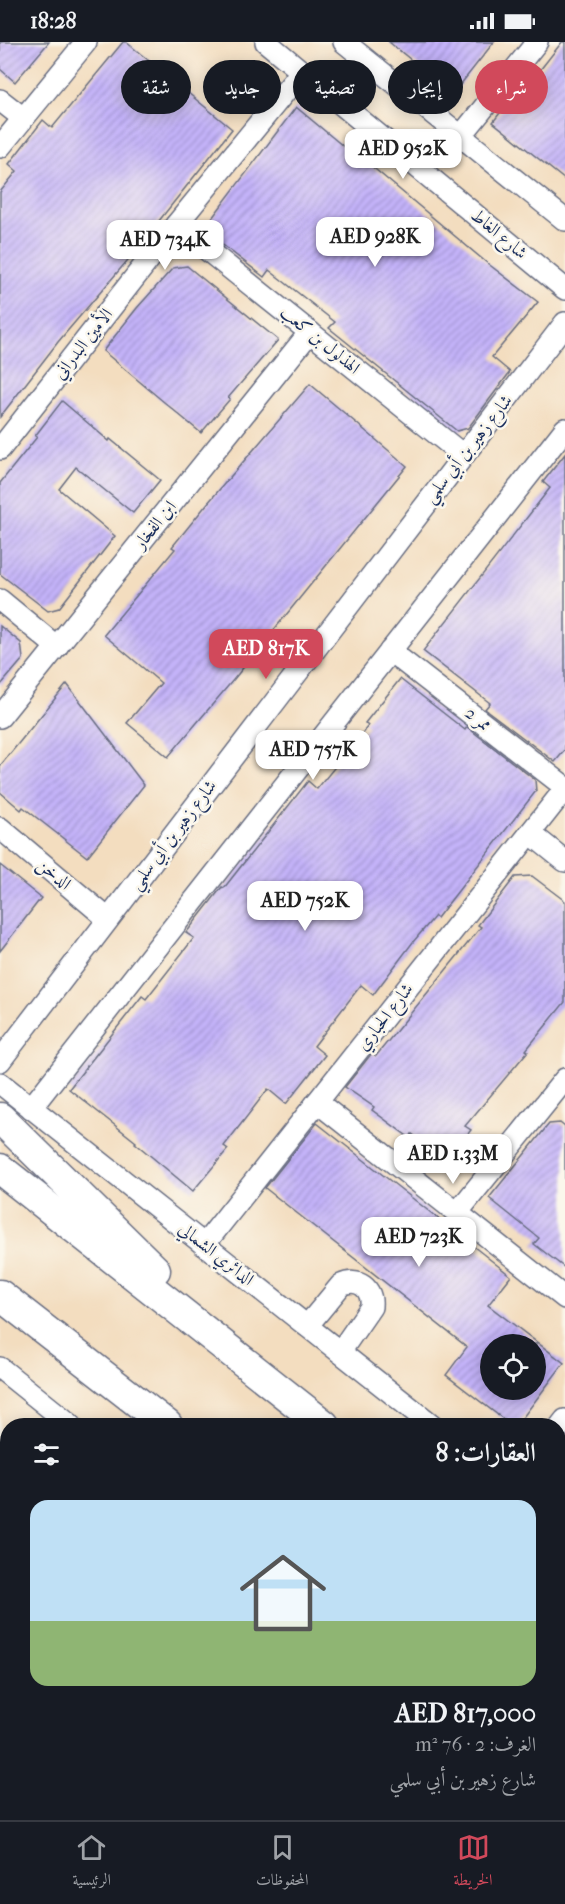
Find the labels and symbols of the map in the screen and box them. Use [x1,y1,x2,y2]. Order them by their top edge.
pin: AED 952K [341,129,465,180]
street label: شارع الغاط [464,204,531,267]
pin: AED 928K [313,217,437,268]
pin: AED 734K [103,220,227,271]
street label: الهذلول بن كعب [275,301,364,379]
street label: الأمين البدراني [46,302,120,386]
street label: شارع زهير بن أبي سلمي [417,389,522,511]
street label: ابن الفخار [128,497,181,555]
pin: AED 817K [204,629,328,680]
street label: ممر 2 [460,702,495,737]
pin: AED 757K [251,730,375,781]
street label: شارع زهير بن أبي سلمي [123,774,226,898]
street label: الدخن [32,854,75,895]
pin: AED 752K [243,881,367,932]
street label: شارع الحباري [352,979,421,1057]
pin: AED 1.33M [384,1134,522,1185]
pin: AED 723K [357,1217,481,1268]
street label: الدائري الشمالي [172,1218,258,1293]

